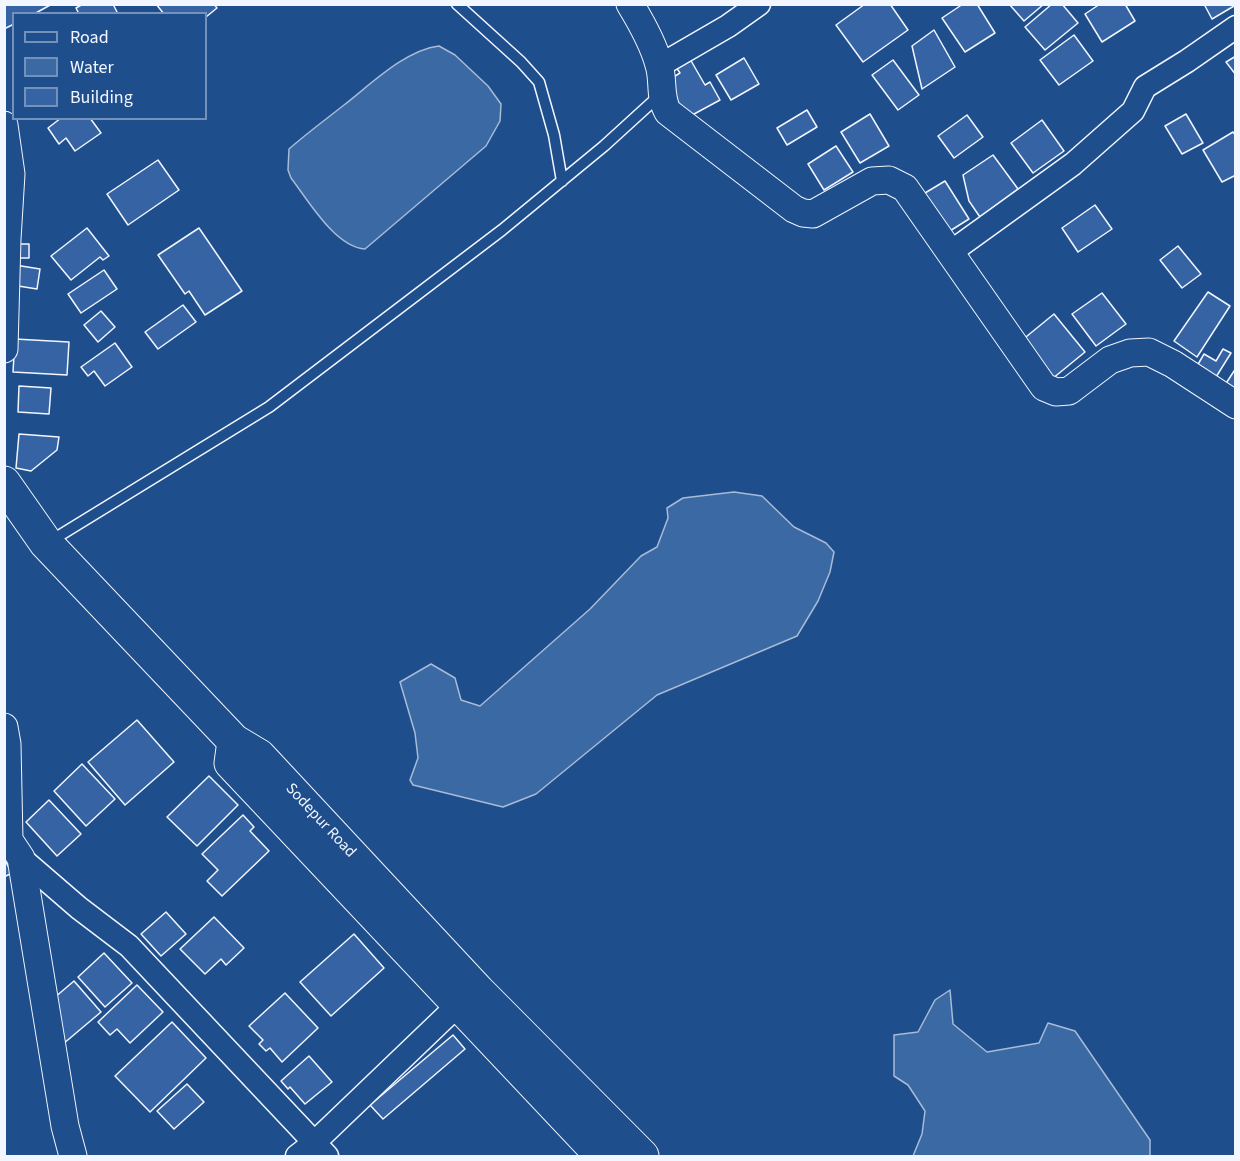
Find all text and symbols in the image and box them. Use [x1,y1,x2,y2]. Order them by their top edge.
legend [12,12,207,120]
text: Road [70,25,109,50]
text: Water [70,55,114,80]
text: Building [70,85,133,110]
street label: Sodepur Road [281,780,359,862]

